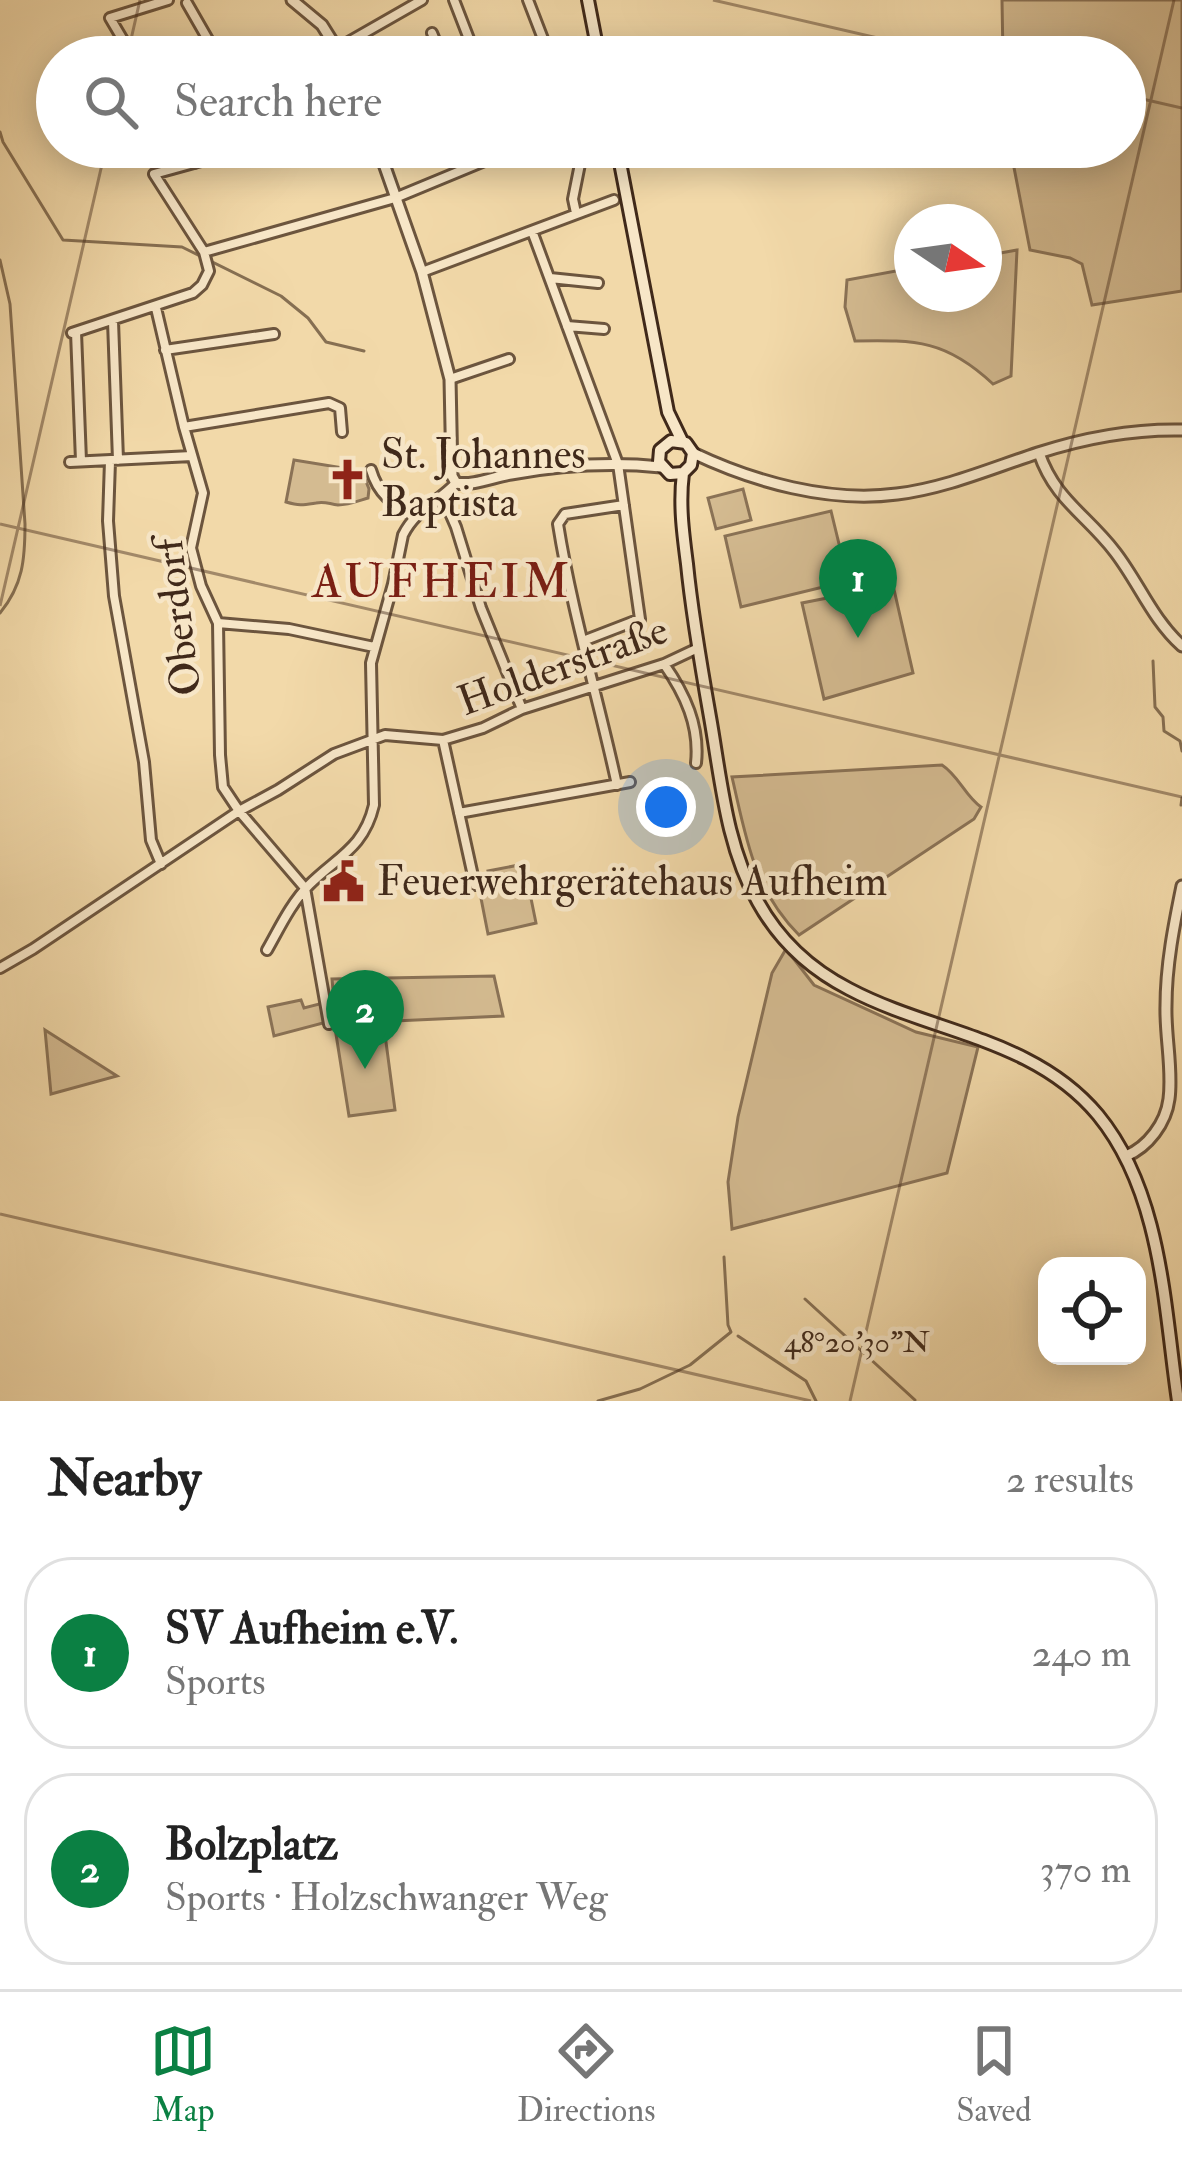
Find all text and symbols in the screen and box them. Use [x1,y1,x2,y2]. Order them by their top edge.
search box [36,36,1146,168]
icon: search [78,69,144,135]
text: Search here [174,74,382,130]
north arrow [894,204,1002,312]
place label: St. Johannes Baptista [381,429,586,529]
church icon: St. Johannes Baptista [324,456,370,502]
street label: Oberdorf [142,529,213,699]
pin: 1 [819,539,897,638]
district label: AUFHEIM [311,552,572,612]
street label: Holderstraße [451,604,675,728]
your location [636,777,696,837]
place label: Feuerwehrgerätehaus Aufheim [377,856,887,908]
public building icon: Feuerwehrgerätehaus Aufheim [320,859,366,905]
pin: 2 [326,970,404,1069]
map controls [1038,1257,1146,1365]
button: locate [1038,1257,1146,1365]
text: 48°20'30"N [784,1324,930,1361]
text: Nearby [48,1447,201,1511]
text: 2 results [1006,1455,1134,1504]
text: SV Aufheim e.V. [165,1601,458,1657]
text: 1 [83,1629,97,1678]
text: 240 m [1032,1629,1131,1678]
text: Sports [165,1657,266,1706]
text: Bolzplatz [165,1817,338,1873]
text: 2 [80,1845,100,1894]
text: 370 m [1040,1845,1131,1894]
text: Sports · Holzschwanger Weg [165,1873,608,1922]
tab: Map [150,2018,216,2131]
tab: Directions [517,2018,656,2131]
tab: Saved [956,2018,1032,2131]

